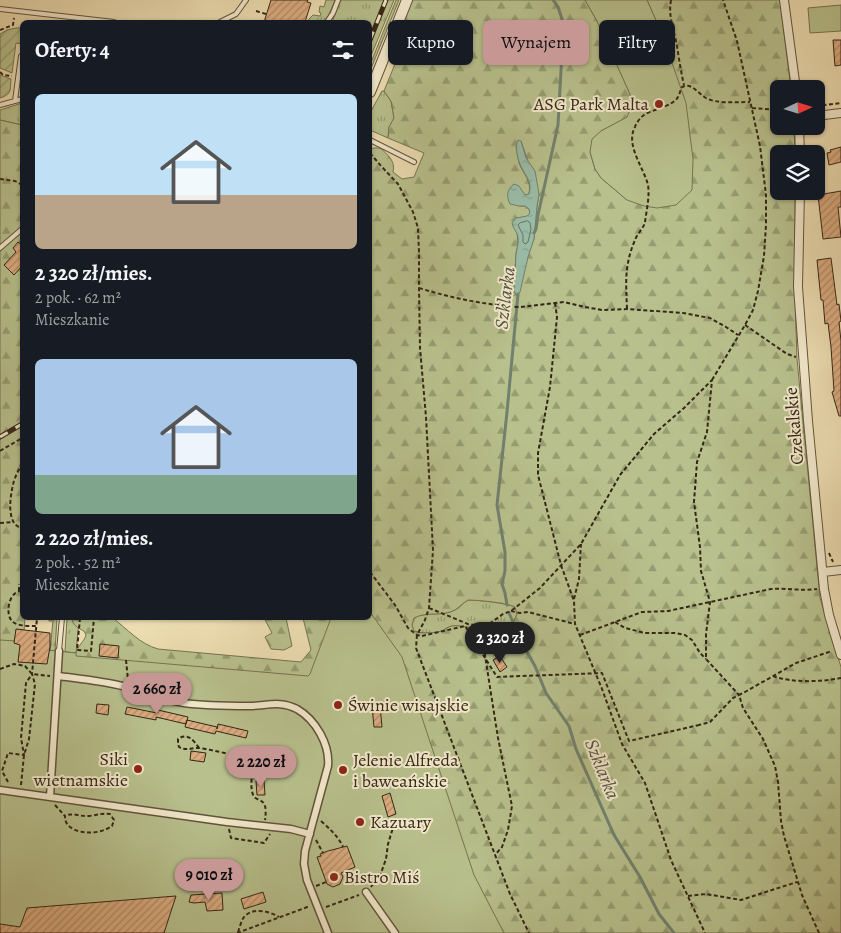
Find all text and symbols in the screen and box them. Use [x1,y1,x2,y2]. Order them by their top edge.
chip: Kupno [388,20,473,65]
chip: Wynajem [483,20,589,65]
chip: Filtry [599,20,675,65]
text: Oferty: 4 [35,36,110,64]
icon: filters [329,36,357,64]
north arrow [770,80,825,135]
map controls [770,80,825,200]
place label: ASG Park Malta [533,92,650,116]
marker: ASG Park Malta [653,98,665,110]
icon: home [151,127,241,217]
button: layers [770,145,825,200]
text: 2 320 zł/mies. [35,259,152,287]
water label: Szklarka [488,265,522,331]
text: 2 pok. · 62 m² [35,287,121,309]
text: Mieszkanie [35,309,109,331]
street label: Czekalskie [779,386,809,466]
icon: home [151,392,241,482]
text: 2 220 zł/mies. [35,524,154,552]
text: 2 pok. · 52 m² [35,552,120,574]
text: Mieszkanie [35,574,109,596]
pin: 2 320 zł [448,622,552,664]
text: 2 320 zł [476,627,524,649]
pin: 2 660 zł [105,672,209,715]
text: 2 660 zł [133,678,181,700]
place label: Świnie wisajskie [348,693,469,717]
marker: Świnie wisajskie [332,699,344,711]
water label: Szklarka [578,735,626,803]
pin: 2 220 zł [209,746,313,788]
place label: Siki wietnamskie [33,747,128,792]
place label: Jelenie Alfreda i baweańskie [353,748,459,793]
text: 2 220 zł [237,751,286,773]
marker: Siki wietnamskie [132,763,144,775]
marker: Jelenie Alfreda i baweańskie [337,764,349,776]
place label: Kazuary [370,810,432,834]
marker: Kazuary [354,816,366,828]
pin: 9 010 zł [157,858,261,901]
text: 9 010 zł [186,864,233,886]
place label: Bistro Miś [344,865,419,889]
marker: Bistro Miś [328,871,340,883]

